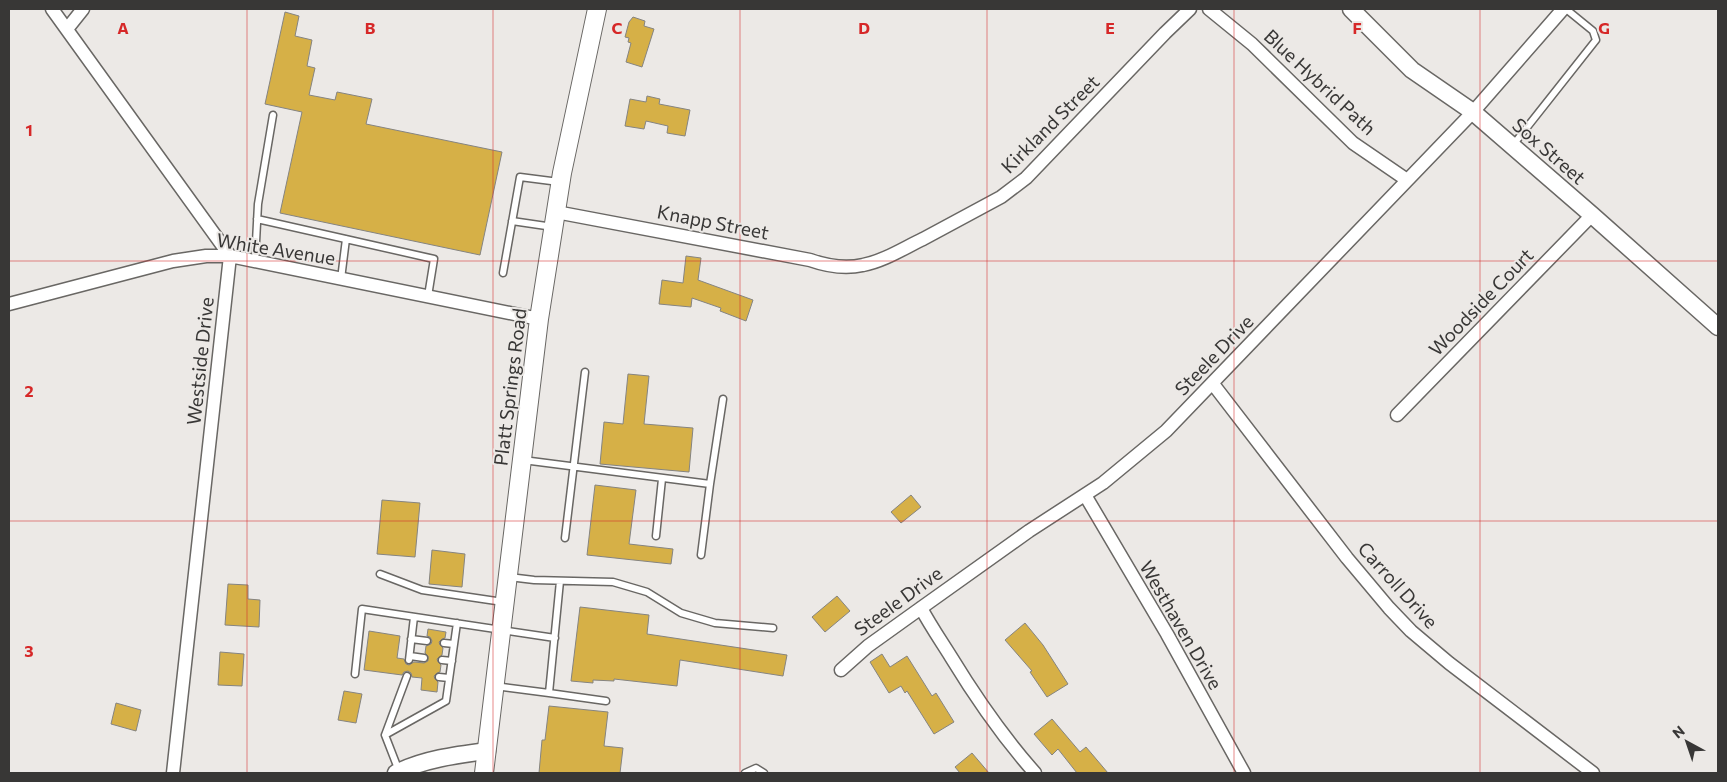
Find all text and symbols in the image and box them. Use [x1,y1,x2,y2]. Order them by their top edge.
text: A [117,18,129,37]
text: B [365,18,376,37]
text: C [612,18,623,37]
text: D [858,18,870,37]
text: E [1105,18,1115,37]
text: F [1352,18,1362,37]
text: G [1598,18,1610,37]
street label: Blue Hybrid Path [1260,24,1381,139]
street label: Kirkland Street [996,70,1104,178]
street label: Sox Street [1508,113,1591,189]
text: 1 [25,120,33,139]
street label: Knapp Street [655,199,771,244]
street label: White Avenue [215,228,337,269]
street label: Woodside Court [1424,243,1538,360]
street label: Westside Drive [181,296,218,426]
street label: Platt Springs Road [488,307,531,467]
street label: Steele Drive [1170,310,1258,400]
text: 2 [24,381,34,400]
street label: Carroll Drive [1354,537,1443,633]
street label: Westhaven Drive [1135,556,1228,693]
street label: Steele Drive [849,561,946,640]
text: 3 [24,641,34,660]
north arrow [1662,717,1712,767]
text: N [1669,722,1688,742]

